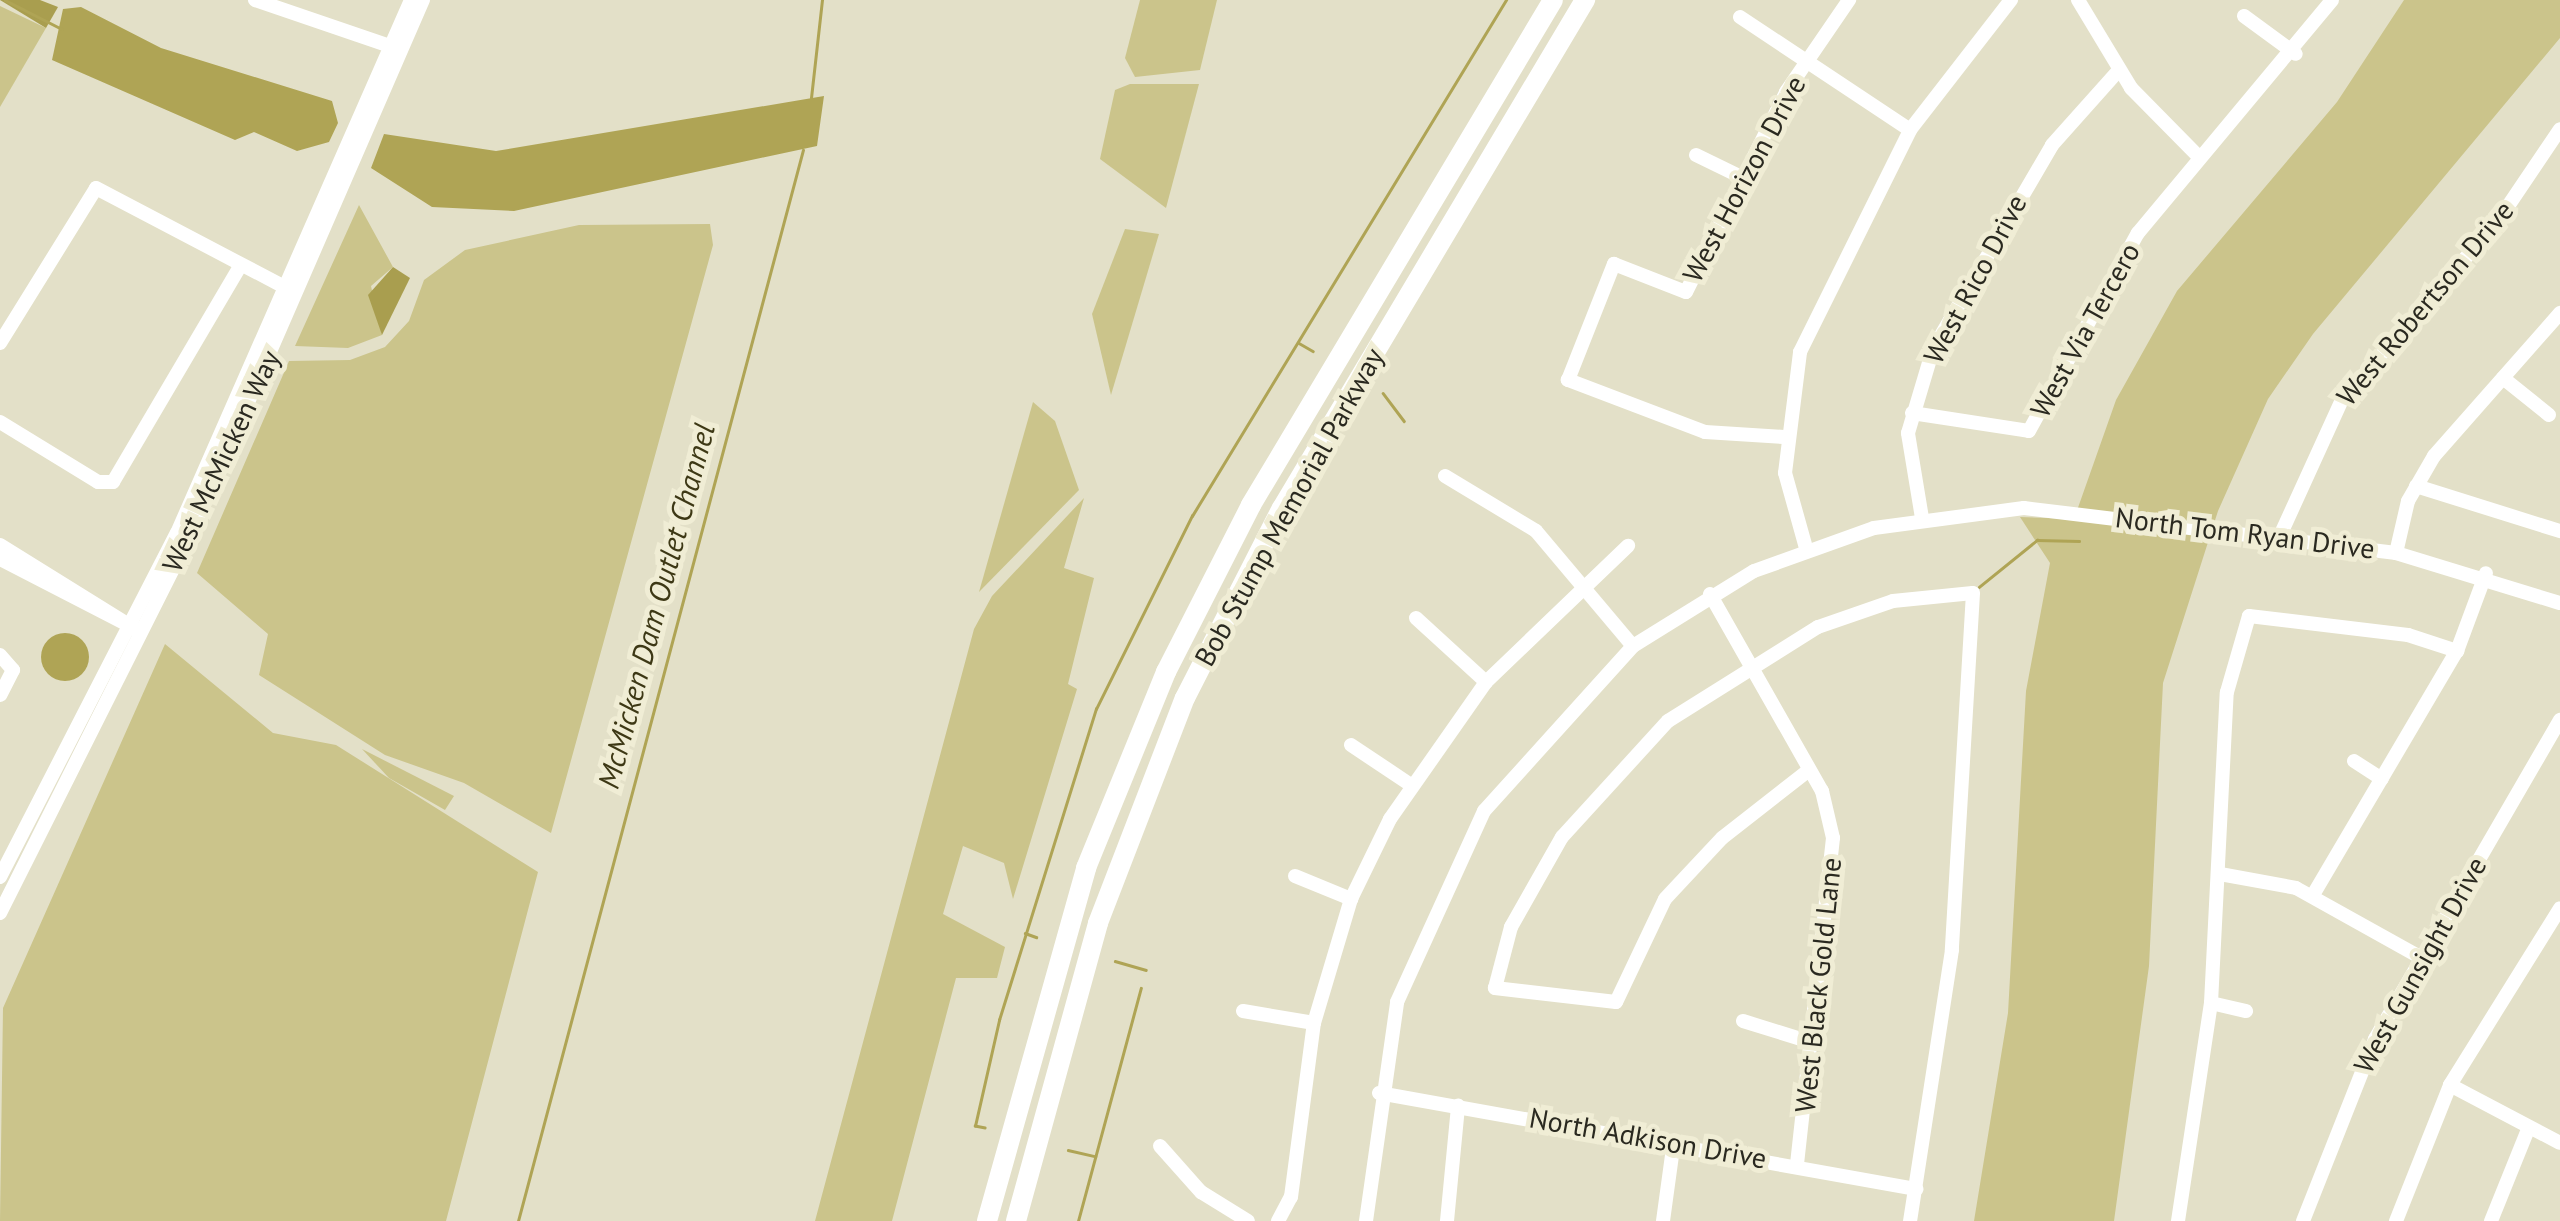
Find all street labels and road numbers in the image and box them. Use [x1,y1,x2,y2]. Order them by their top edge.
street label: West Horizon Drive [1676,70,1812,288]
street label: West Rico Drive [1916,189,2034,369]
street label: West Robertson Drive [2330,194,2520,412]
street label: West Via Tercero [2023,236,2147,424]
street label: Bob Stump Memorial Parkway [1187,342,1391,672]
street label: West McMicken Way [155,345,287,577]
street label: North Tom Ryan Drive [2113,500,2377,566]
street label: West Gunsight Drive [2347,851,2493,1079]
street label: West Black Gold Lane [1788,855,1848,1115]
street label: North Adkison Drive [1526,1101,1770,1175]

